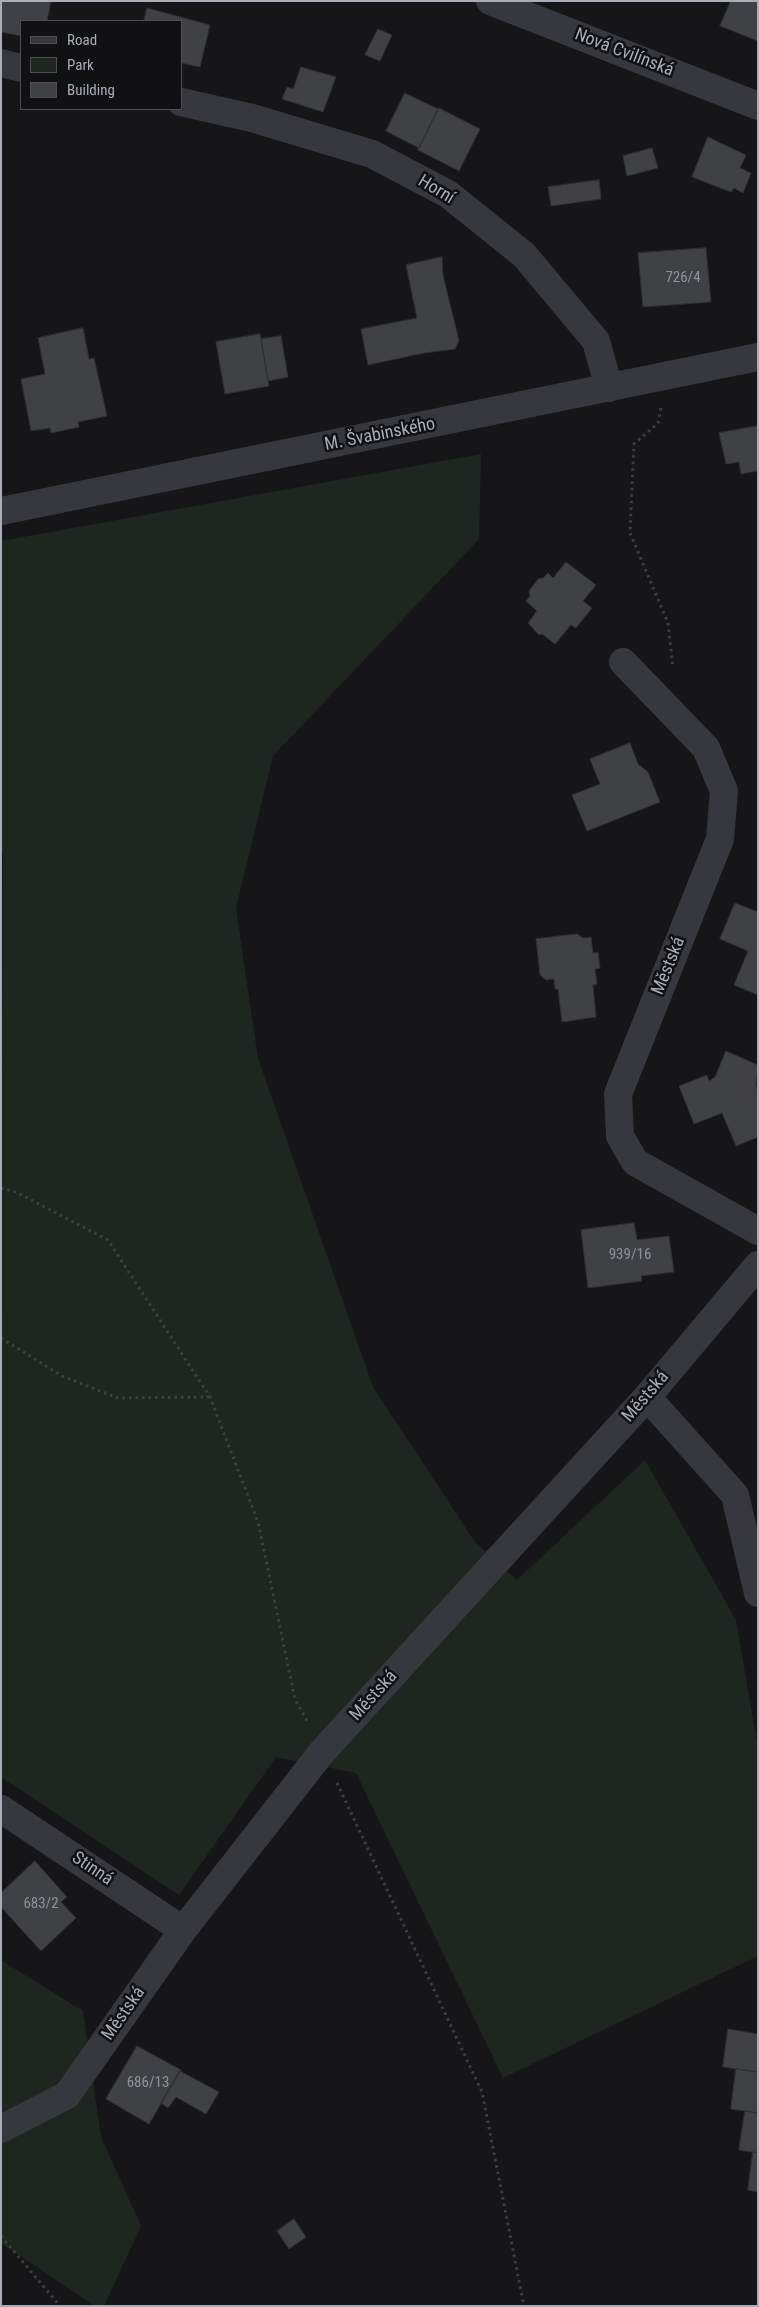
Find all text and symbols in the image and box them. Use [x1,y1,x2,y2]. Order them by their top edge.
legend [20,20,182,110]
street label: Nová Cvilínská [571,24,677,82]
text: Road [67,31,97,49]
text: Park [67,56,94,74]
text: Building [67,81,115,99]
street label: Horní [414,171,458,209]
house number: 726/4 [665,269,701,287]
street label: M. Švabinského [323,414,437,456]
street label: Městská [648,934,690,998]
house number: 939/16 [609,1246,651,1264]
street label: Městská [618,1367,674,1427]
street label: Městská [346,1666,402,1726]
street label: Stinná [67,1848,117,1890]
house number: 683/2 [23,1895,59,1913]
street label: Městská [98,1983,150,2045]
house number: 686/13 [127,2074,169,2092]

